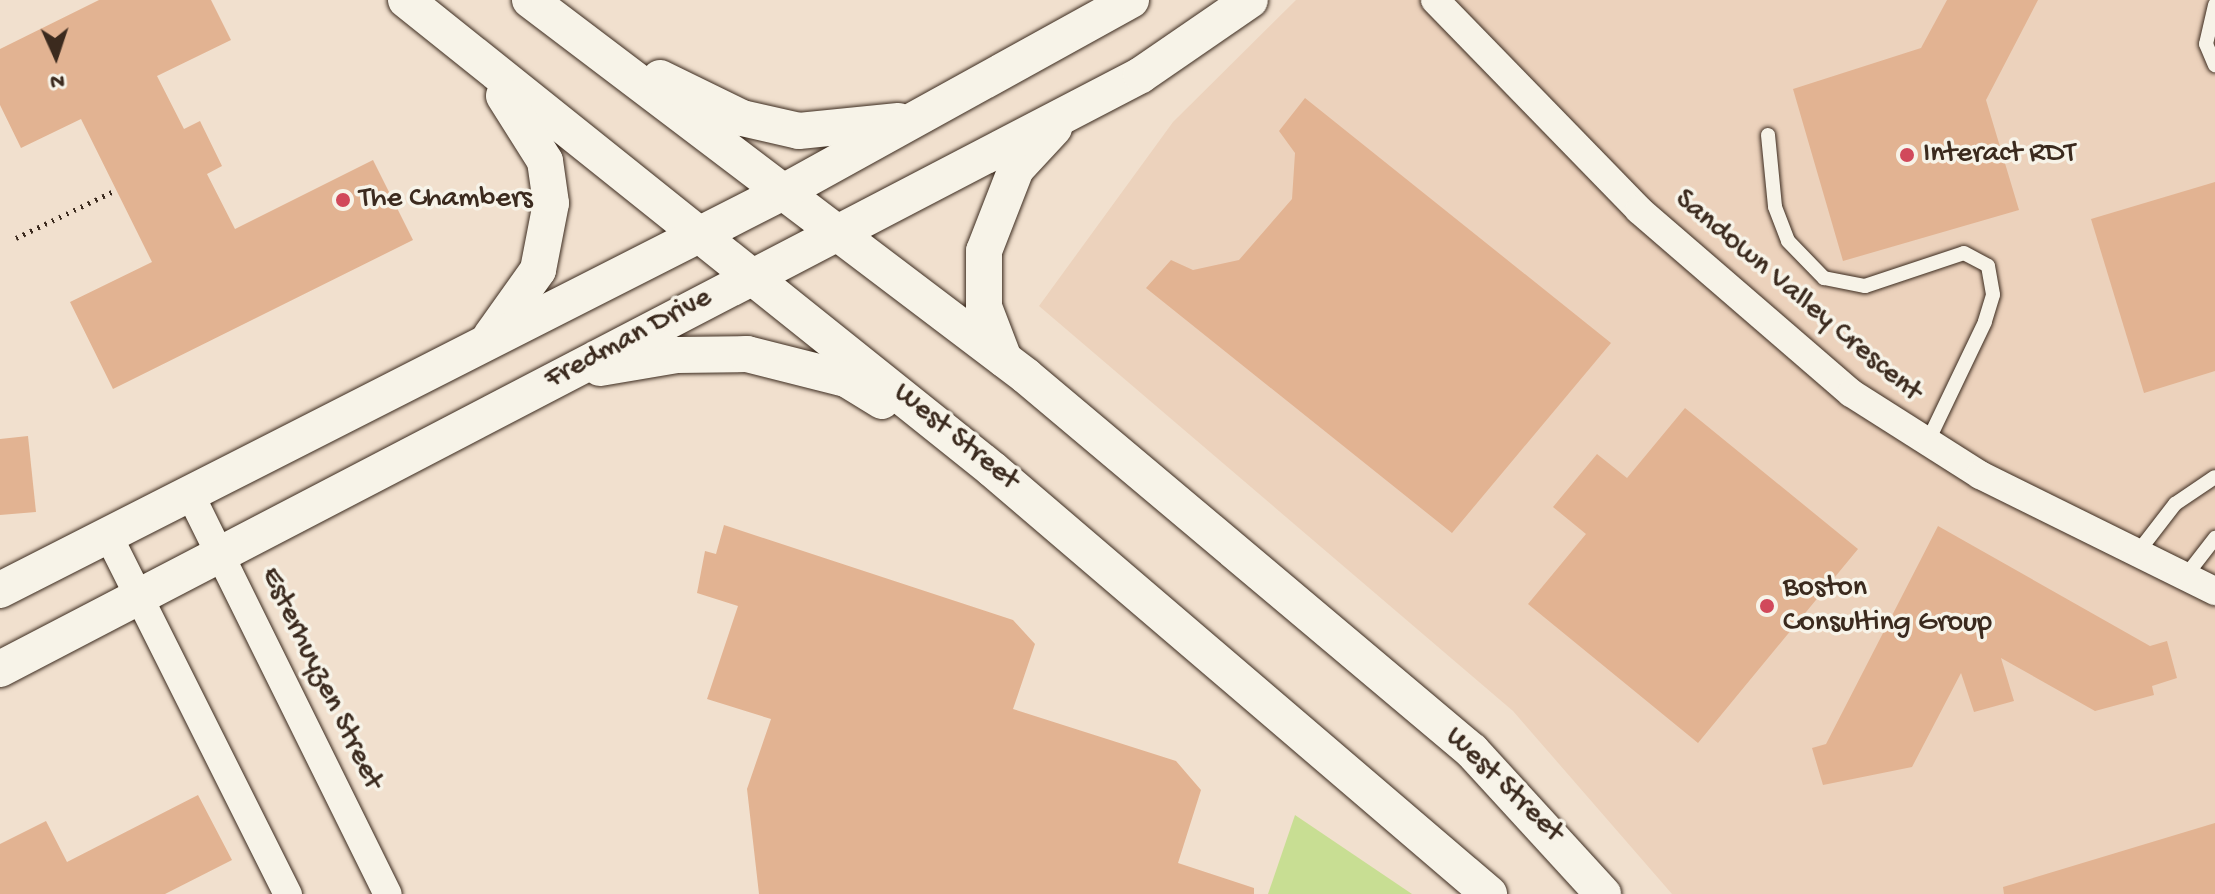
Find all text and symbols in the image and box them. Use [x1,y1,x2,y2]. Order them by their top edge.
north arrow [16,16,96,96]
text: N [49,67,65,93]
place label: Interact RDT [1923,137,2076,173]
marker: Interact RDT [1898,146,1916,164]
place label: The Chambers [359,182,533,218]
street label: Sandown Valley Crescent [1666,183,1928,411]
marker: The Chambers [334,191,352,209]
street label: Fredman Drive [539,281,719,399]
street label: West Street [885,376,1025,500]
street label: Esterhuyzen Street [251,562,389,796]
place label: Boston Consulting Group [1783,571,1992,642]
marker: Boston Consulting Group [1758,597,1776,615]
street label: West Street [1436,720,1570,852]

